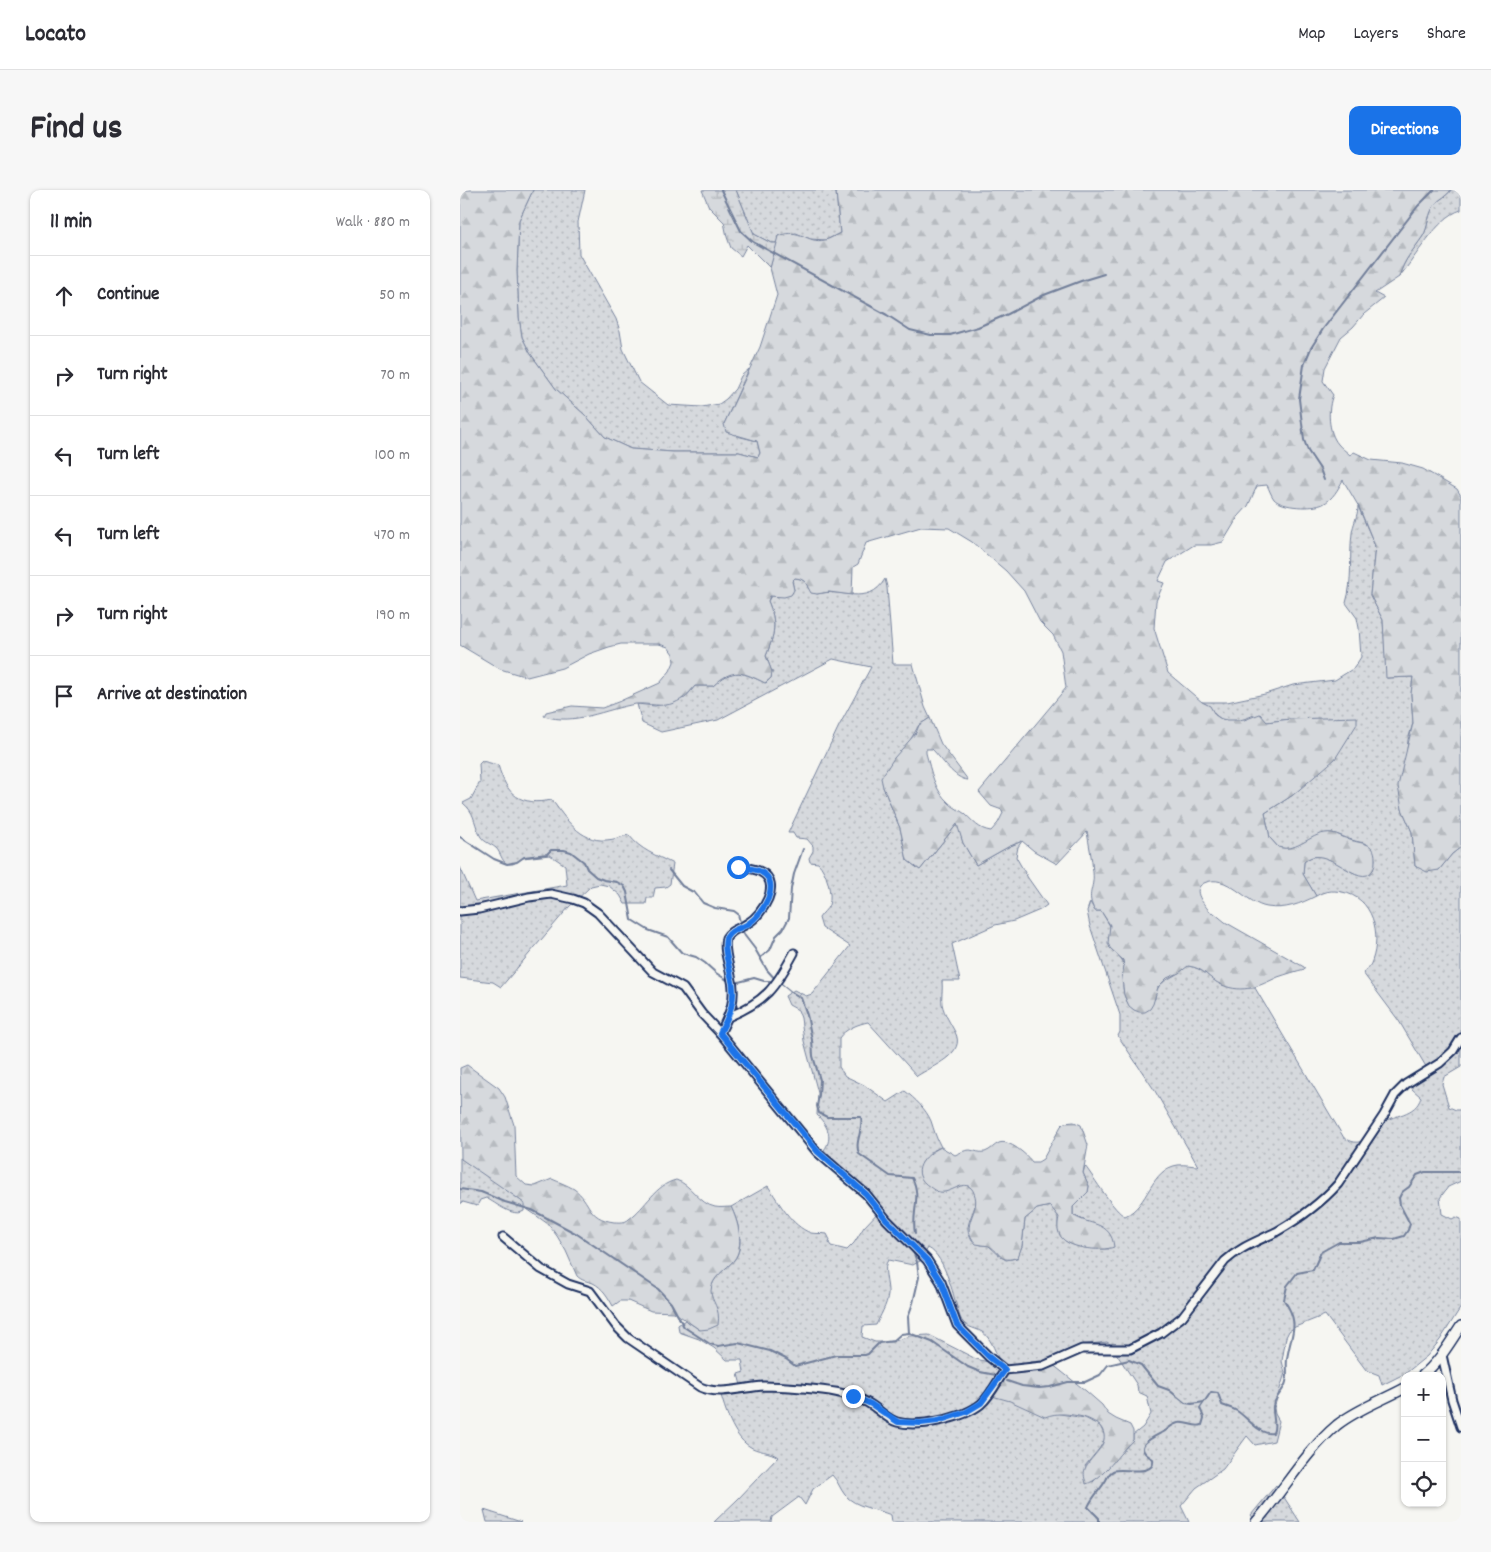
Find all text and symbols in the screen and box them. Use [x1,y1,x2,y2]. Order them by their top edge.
text: Locato [25,18,86,52]
text: Map [1298,22,1325,47]
text: Layers [1353,22,1399,47]
text: Share [1427,22,1466,47]
text: Find us [30,105,122,155]
button: Directions [1349,106,1461,155]
text: 11 min [50,208,92,238]
text: Walk · 880 m [336,211,410,234]
icon: ahead [50,282,78,310]
text: Continue [97,282,159,309]
text: 50 m [379,284,410,307]
icon: right [50,362,78,390]
text: Turn right [97,362,168,389]
text: 70 m [380,364,410,387]
icon: left [50,442,78,470]
text: Turn left [97,442,160,469]
text: 100 m [374,444,410,467]
icon: left [50,522,78,550]
text: Turn left [97,522,160,549]
text: 470 m [374,524,410,547]
icon: right [50,602,78,630]
text: Turn right [97,602,168,629]
text: 190 m [376,604,410,627]
icon: arrive [50,682,78,710]
text: Arrive at destination [97,682,247,709]
route start [727,856,750,879]
map controls [1401,1372,1446,1507]
button: + [1401,1372,1446,1417]
route end [842,1385,865,1408]
button: − [1401,1417,1446,1462]
button: locate [1401,1462,1446,1507]

